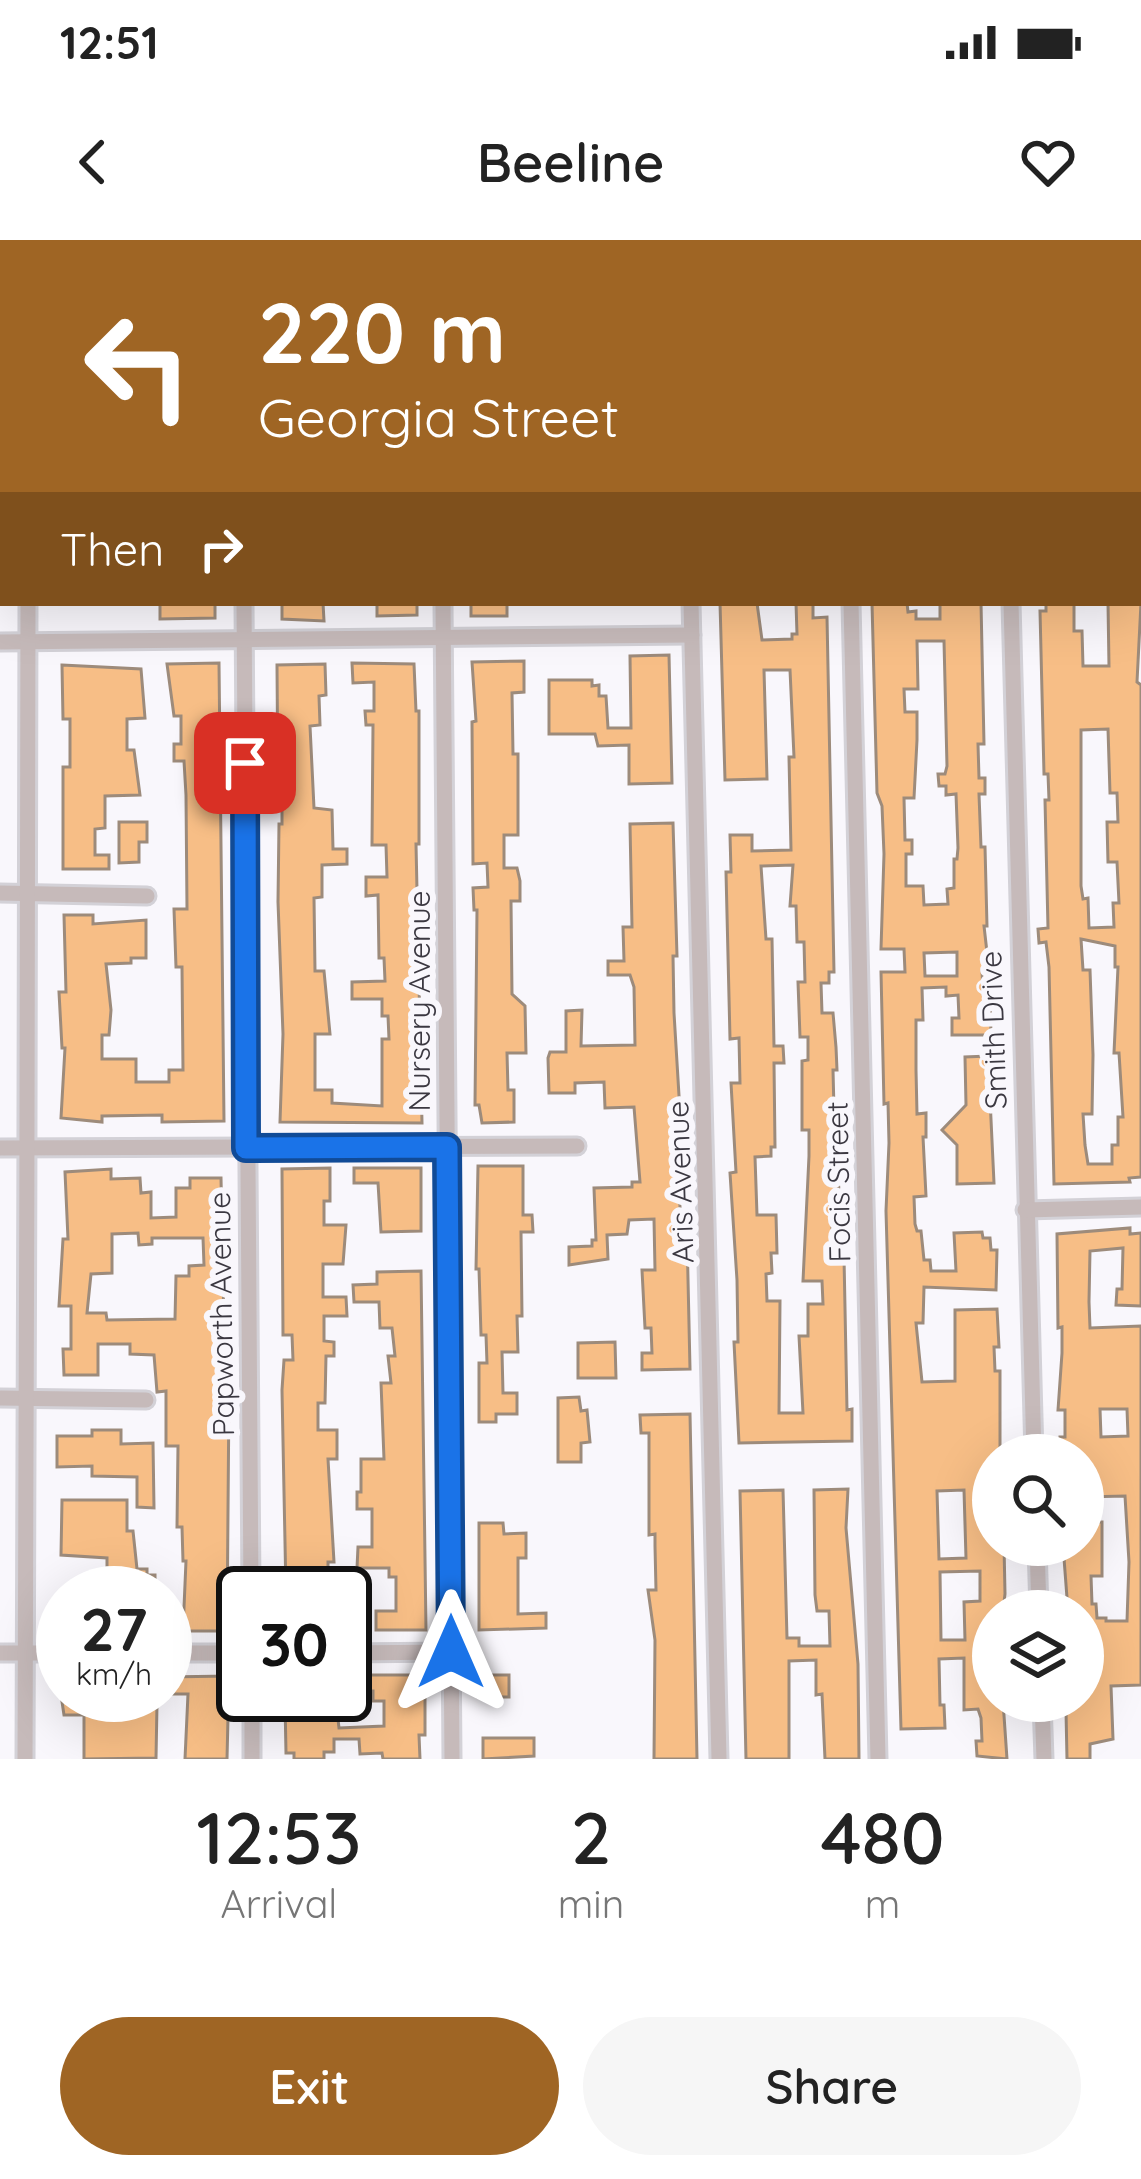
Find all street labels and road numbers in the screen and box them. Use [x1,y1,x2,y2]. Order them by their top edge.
street label: Nursery Avenue [400,891,438,1111]
street label: Smith Drive [971,950,1015,1110]
street label: Aris Avenue [658,1100,702,1264]
street label: Focis Street [818,1101,858,1263]
street label: Papworth Avenue [200,1192,242,1436]

